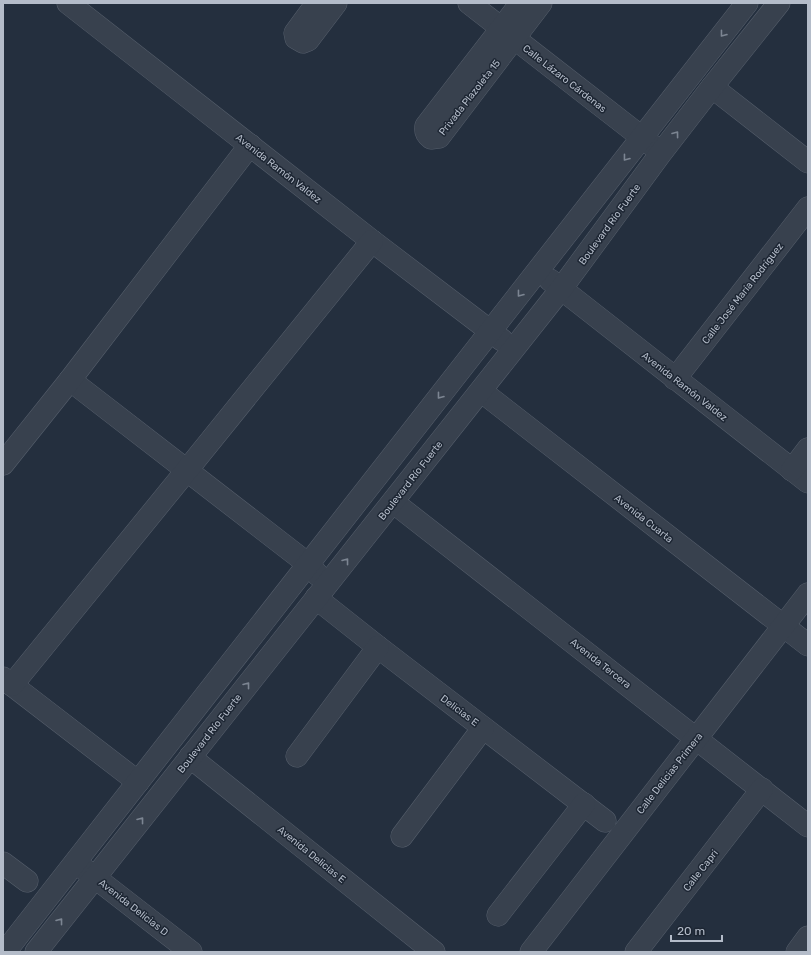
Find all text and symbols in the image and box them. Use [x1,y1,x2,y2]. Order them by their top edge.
one-way arrow [721,29,728,36]
street label: Calle Lázaro Cárdenas [520,42,609,115]
street label: Privada Plazoleta 15 [437,57,503,138]
one-way arrow [671,131,678,138]
street label: Avenida Ramón Valdez [233,132,324,206]
one-way arrow [624,154,631,161]
street label: Boulevard Río Fuerte [576,181,643,267]
street label: Calle José María Rodríguez [700,241,786,347]
one-way arrow [518,289,525,296]
street label: Avenida Ramón Valdez [639,350,730,424]
one-way arrow [437,391,444,398]
street label: Boulevard Río Fuerte [376,438,446,523]
street label: Avenida Cuarta [612,492,675,545]
one-way arrow [341,559,348,566]
street label: Avenida Tercera [568,636,633,691]
one-way arrow [243,682,250,689]
street label: Boulevard Río Fuerte [175,691,245,776]
street label: Delicias E [438,693,481,729]
street label: Calle Delicias Primera [634,731,705,817]
one-way arrow [136,817,143,824]
street label: Avenida Delicias E [275,824,348,886]
street label: Calle Capri [681,847,721,894]
street label: Avenida Delicias D [96,877,171,939]
scale bar [671,917,722,943]
one-way arrow [55,919,62,926]
text: 20 m [677,924,705,938]

